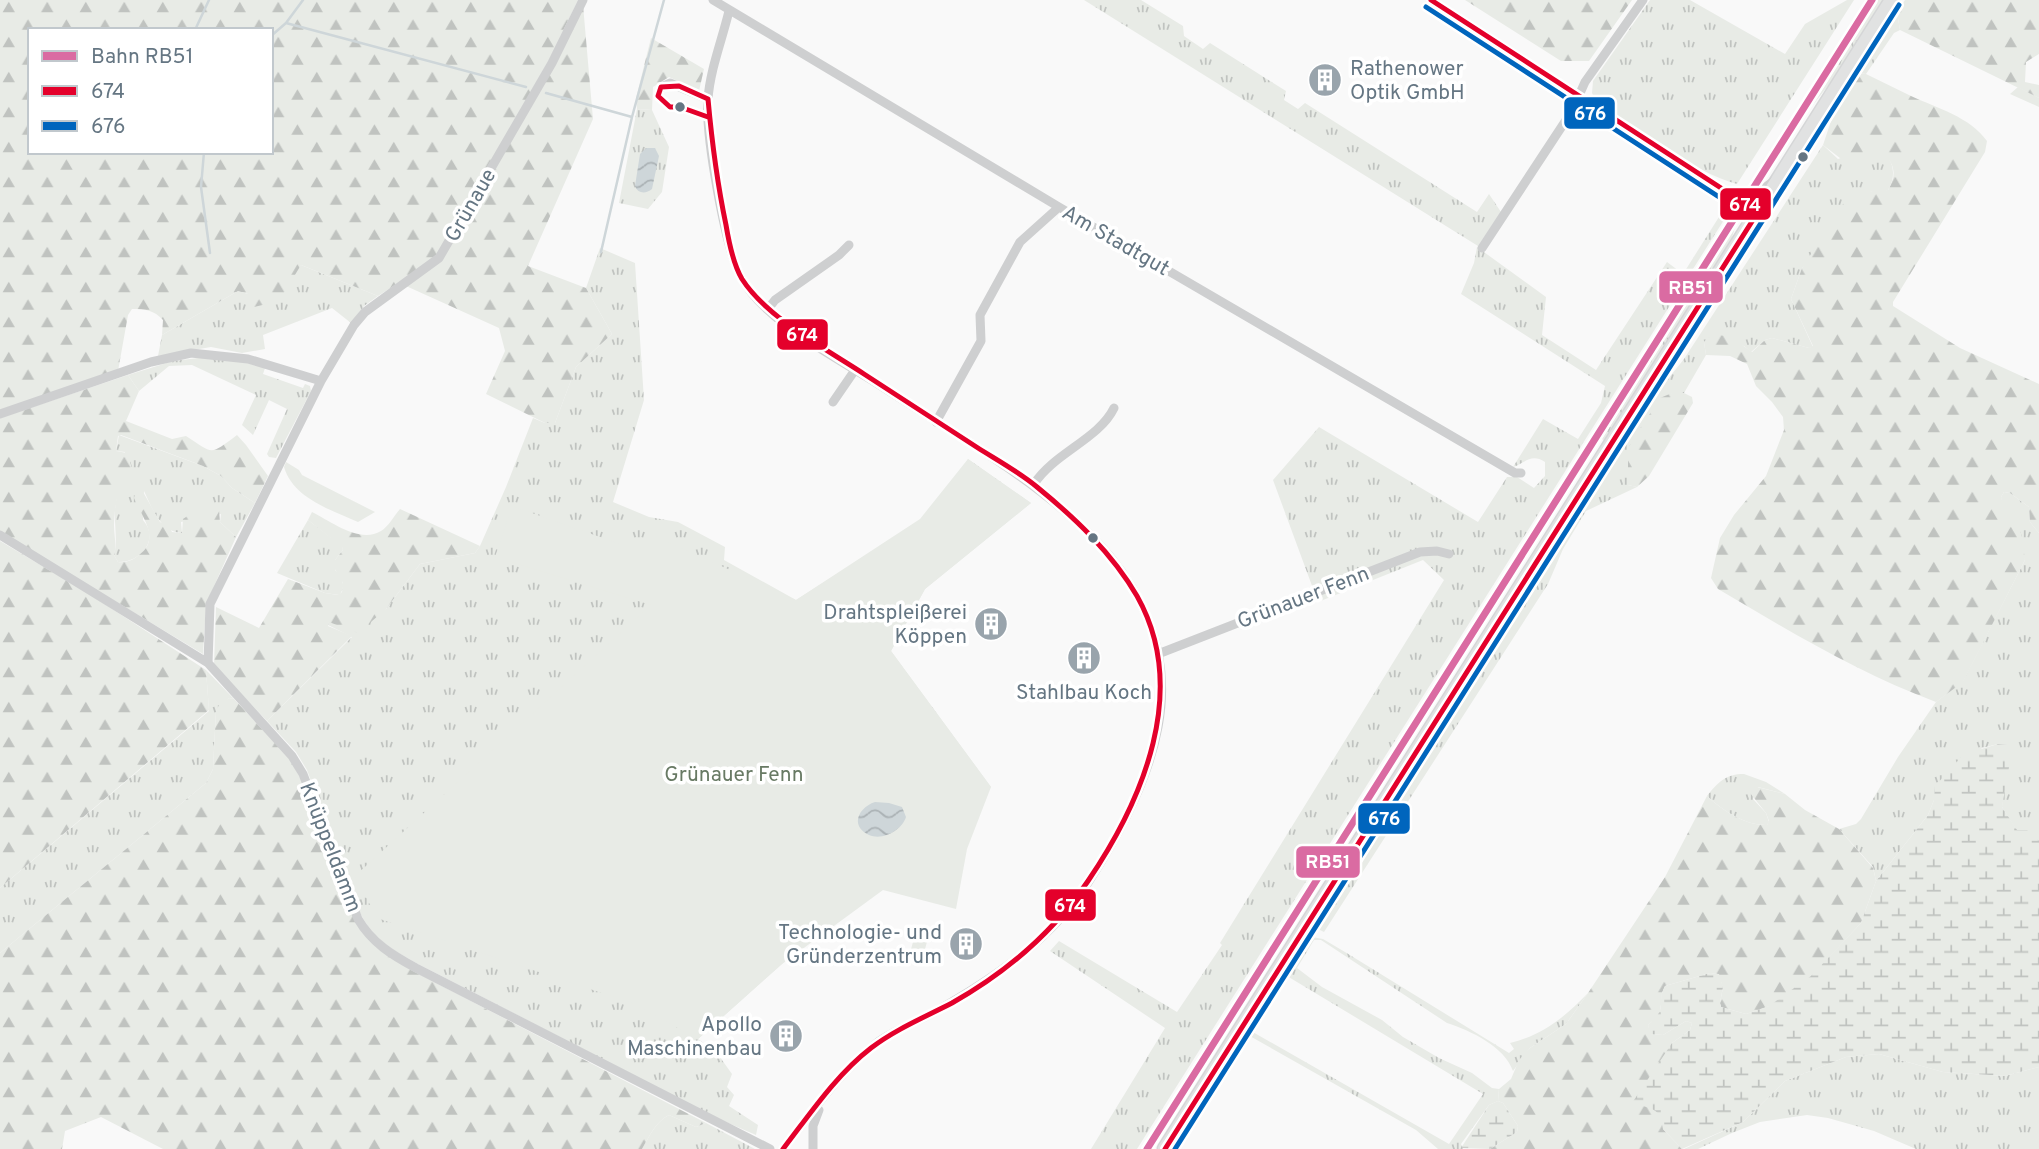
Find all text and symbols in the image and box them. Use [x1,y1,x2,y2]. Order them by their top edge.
legend [28,28,273,154]
text: Bahn RB51 [91,44,193,71]
place label: Rathenower Optik GmbH [1350,56,1465,107]
building icon: Rathenower Optik GmbH [1306,61,1344,99]
text: 674 [91,79,125,106]
line badge: 676 [1563,96,1616,130]
unlabelled marker [673,100,687,114]
text: 676 [1574,103,1606,127]
text: 676 [91,114,126,141]
unlabelled marker [1796,150,1810,164]
street label: Grünaue [439,164,503,247]
line badge: 674 [1719,187,1772,221]
text: 674 [1729,194,1761,218]
street label: Am Stadtgut [1057,200,1174,283]
line badge: RB51 [1658,270,1724,304]
text: RB51 [1668,277,1714,301]
line badge: 674 [776,318,829,351]
text: 674 [786,324,818,348]
unlabelled marker [1086,531,1100,545]
street label: Grünauer Fenn [1234,561,1373,636]
place label: Drahtspleißerei Köppen [823,600,967,651]
building icon: Drahtspleißerei Köppen [972,605,1010,643]
building icon: Stahlbau Koch [1065,639,1103,677]
place label: Stahlbau Koch [1016,680,1152,707]
park label: Grünauer Fenn [664,762,804,789]
street label: Knüppeldamm [292,779,367,916]
line badge: 676 [1357,802,1411,835]
text: 676 [1368,808,1400,832]
line badge: RB51 [1295,845,1361,879]
text: RB51 [1305,851,1351,875]
line badge: 674 [1044,888,1097,922]
text: 674 [1054,895,1086,919]
place label: Technologie- und Gründerzentrum [778,920,942,971]
building icon: Technologie- und Gründerzentrum [947,925,985,963]
place label: Apollo Maschinenbau [627,1012,762,1063]
building icon: Apollo Maschinenbau [767,1017,805,1055]

